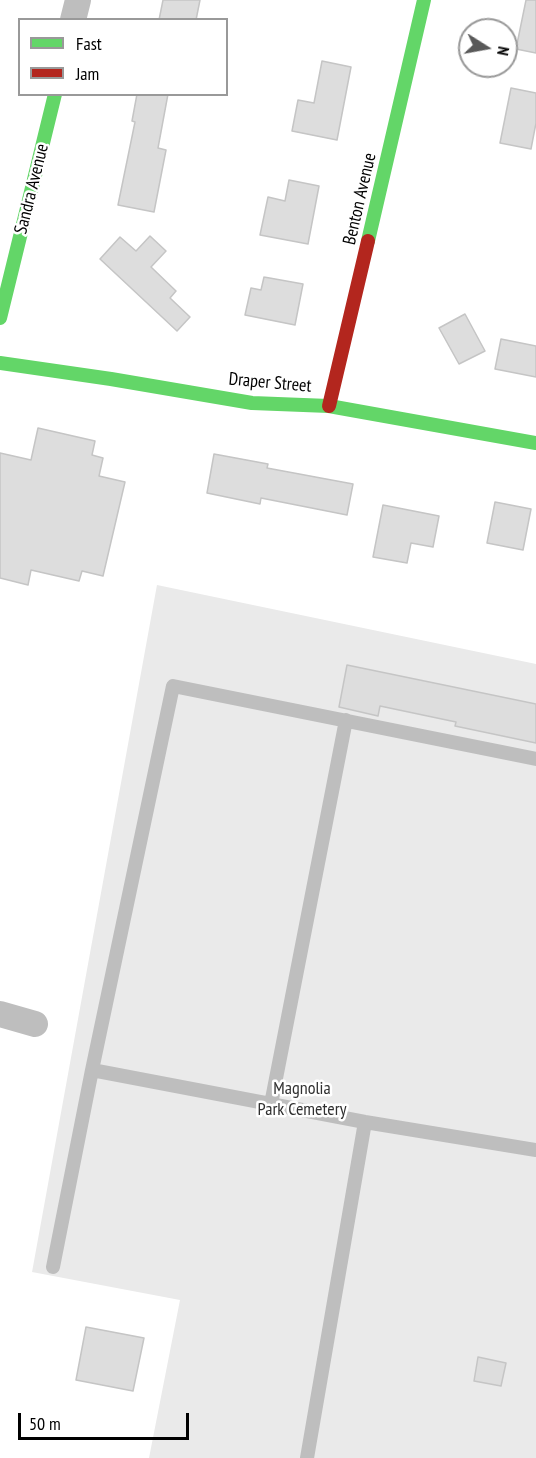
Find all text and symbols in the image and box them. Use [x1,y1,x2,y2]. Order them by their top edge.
legend [18,18,228,96]
north arrow [458,18,518,78]
text: Fast [76,32,102,55]
text: N [493,45,514,57]
text: Jam [76,62,99,85]
street label: Sandra Avenue [10,142,54,236]
street label: Benton Avenue [339,151,381,247]
street label: Draper Street [228,369,312,397]
park label: Magnolia Park Cemetery [258,1078,346,1120]
scale bar [21,1401,192,1439]
text: 50 m [29,1412,61,1435]

